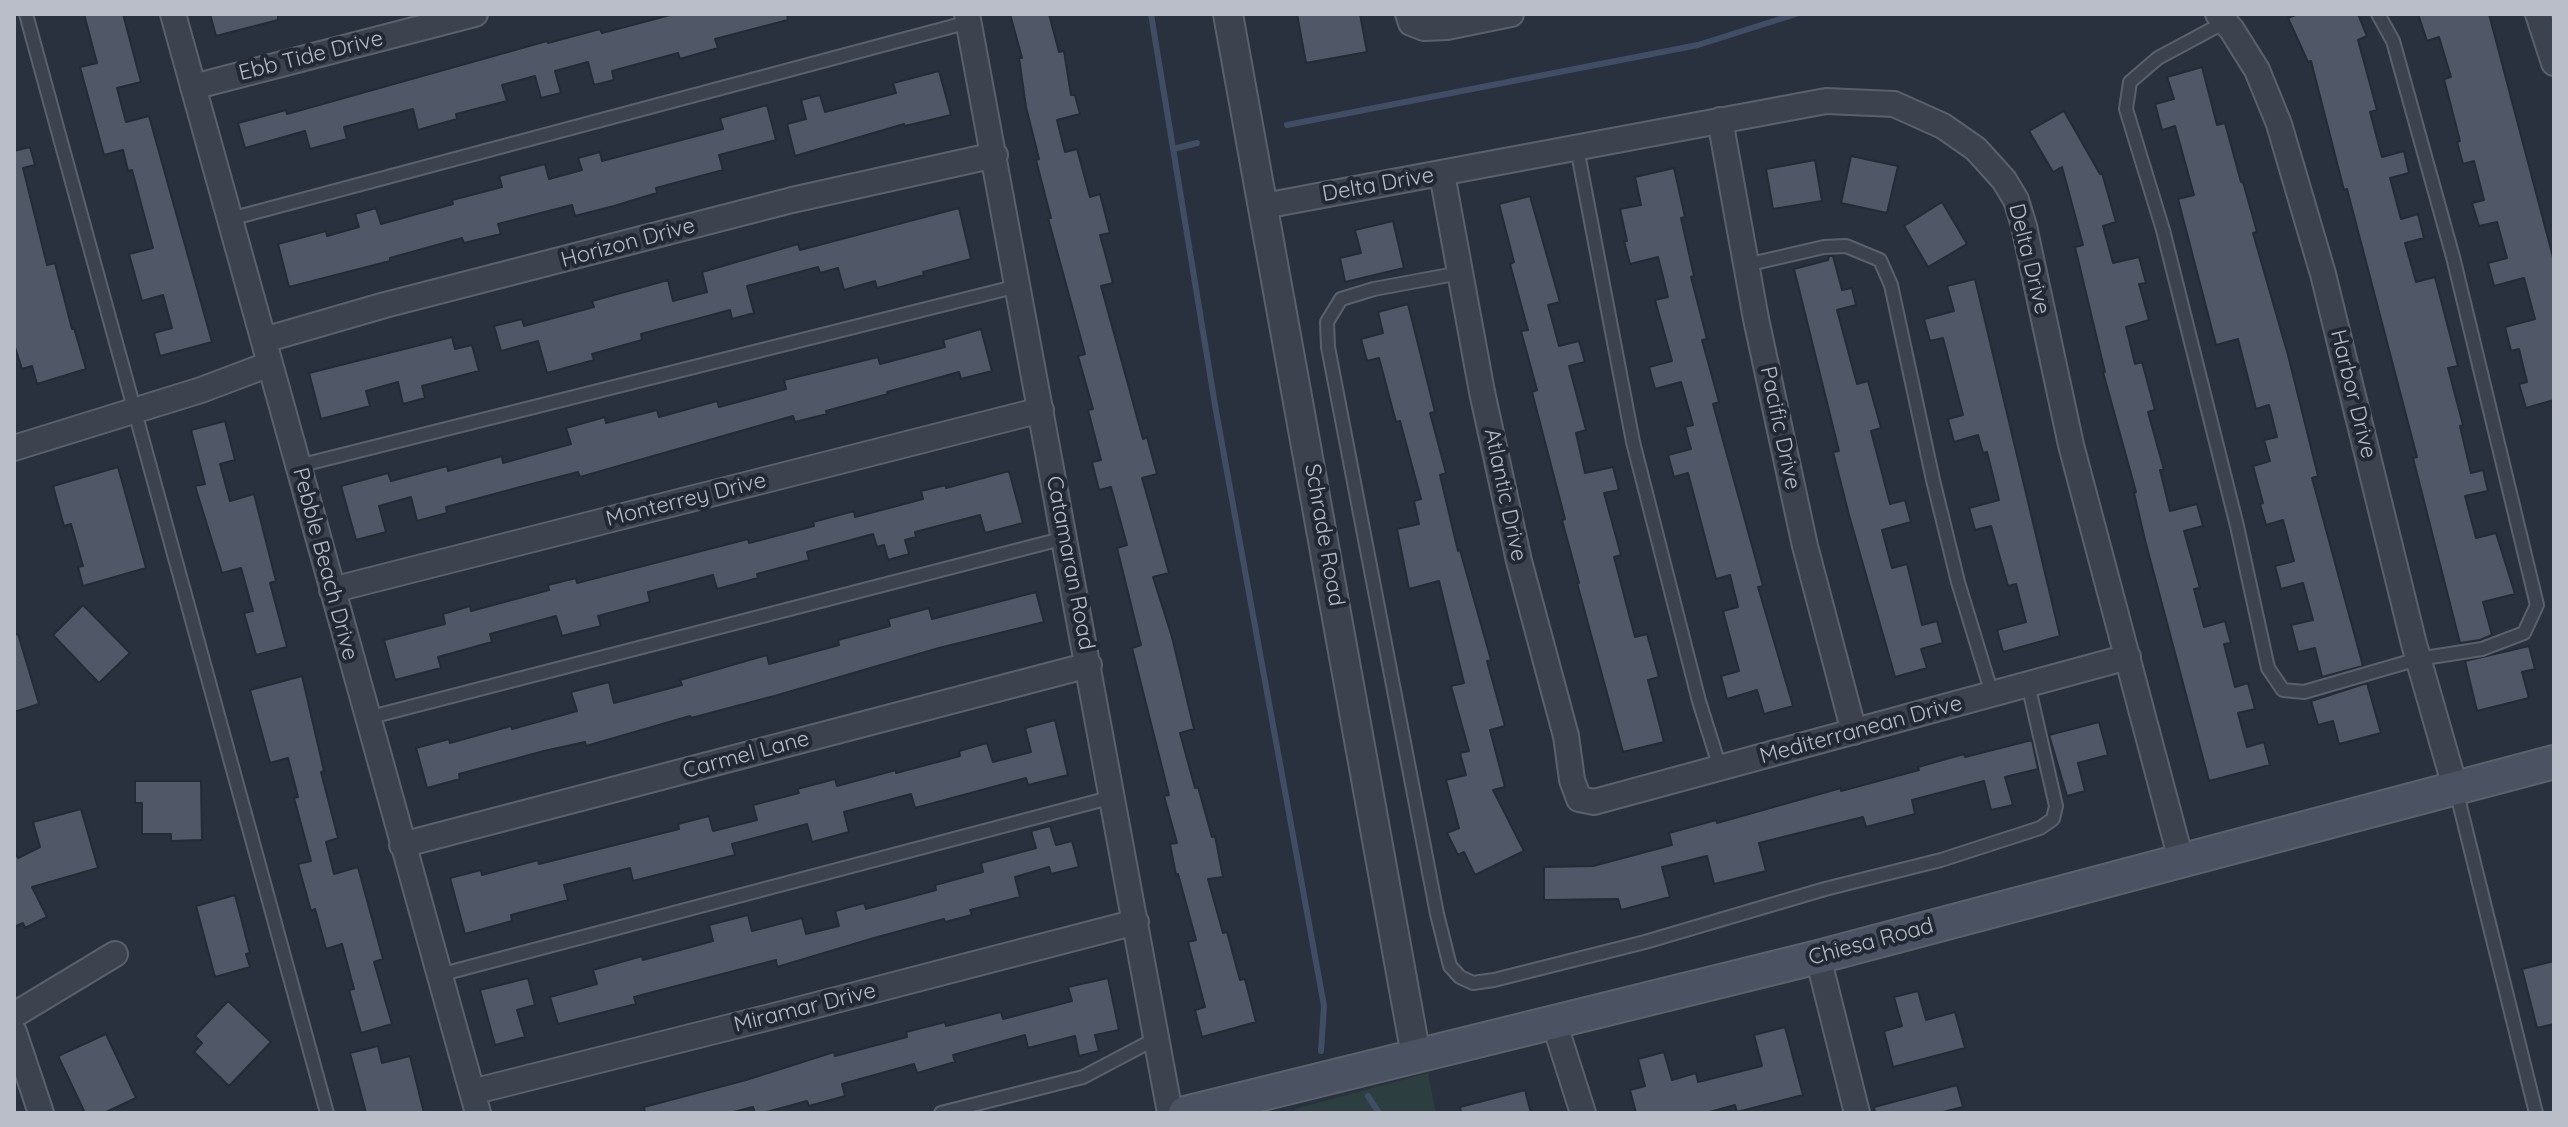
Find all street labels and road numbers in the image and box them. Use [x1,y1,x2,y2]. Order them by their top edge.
street label: Ebb Tide Drive [236,25,386,87]
street label: Delta Drive [1320,162,1436,208]
street label: Delta Drive [2003,201,2055,317]
street label: Horizon Drive [558,212,698,274]
street label: Harbor Drive [2324,327,2382,461]
street label: Pacific Drive [1754,364,1806,492]
street label: Atlantic Drive [1478,426,1532,564]
street label: Schrade Road [1298,462,1350,608]
street label: Pebble Beach Drive [287,465,363,663]
street label: Monterrey Drive [603,467,769,533]
street label: Catamaran Road [1040,474,1100,652]
street label: Mediterranean Drive [1757,690,1965,770]
street label: Carmel Lane [680,725,812,785]
street label: Chiesa Road [1806,913,1936,971]
street label: Miramar Drive [731,978,879,1038]

